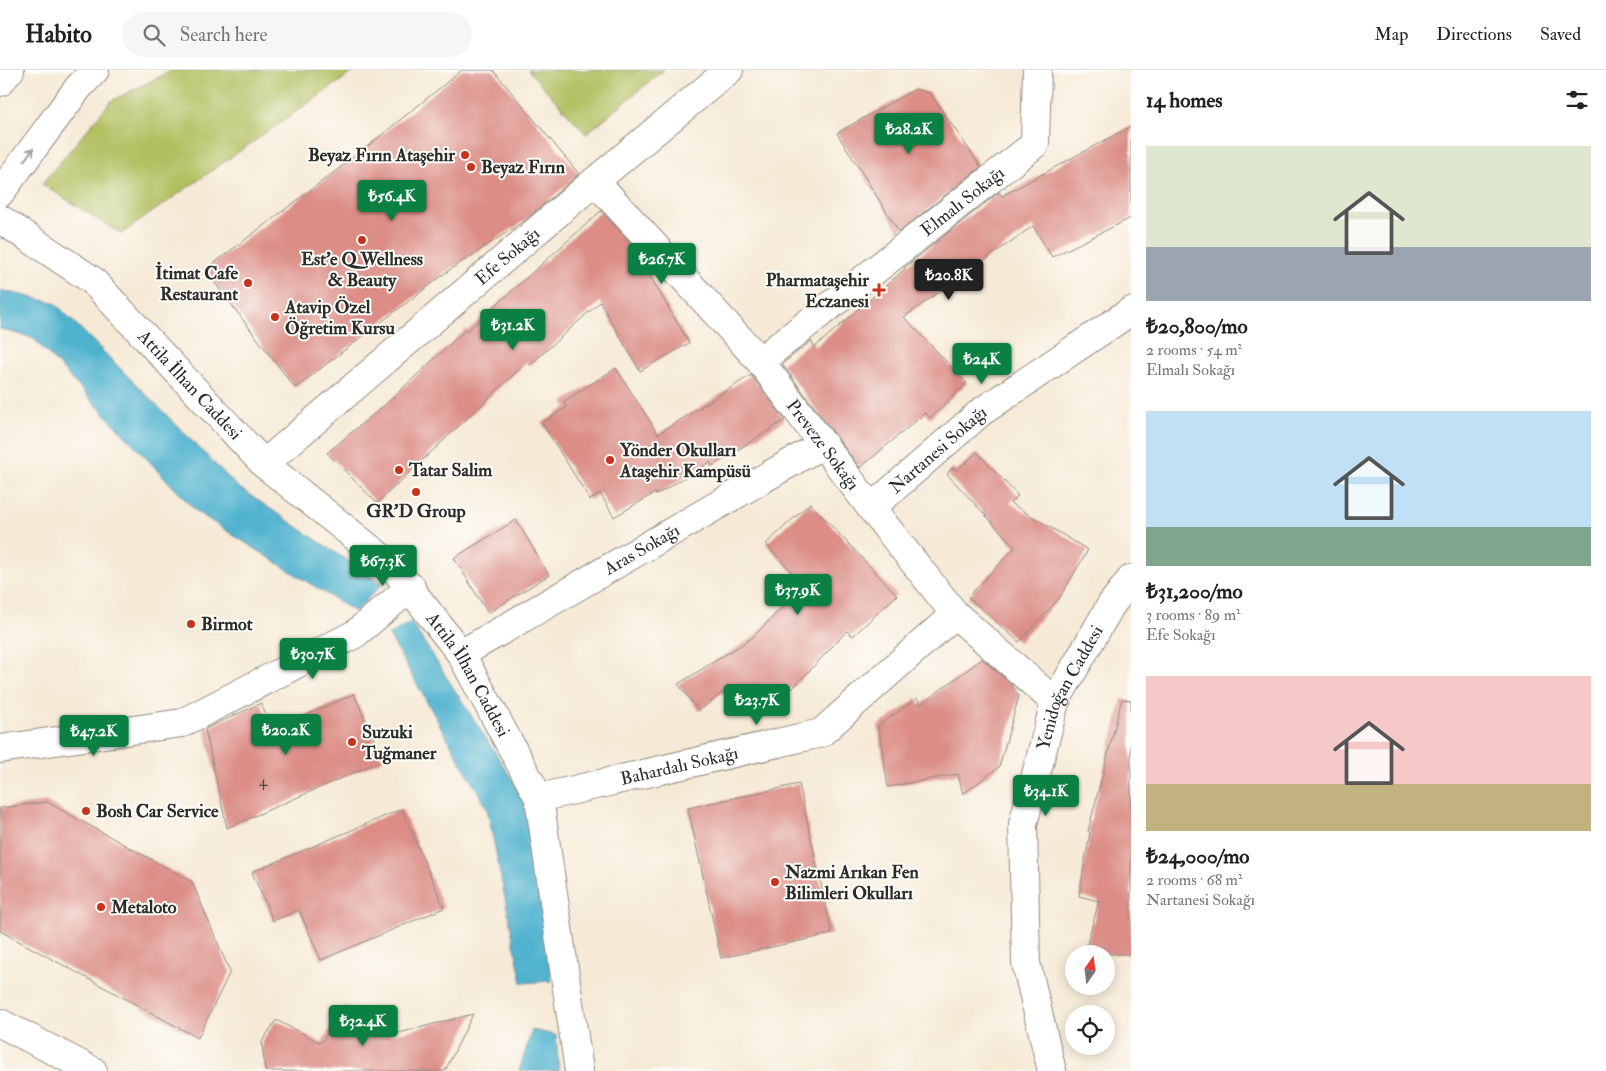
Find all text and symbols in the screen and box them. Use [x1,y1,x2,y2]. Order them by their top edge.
search box [122,12,472,57]
text: Habito [25,19,92,50]
icon: search [140,21,168,49]
text: Search here [180,23,268,47]
text: Map [1375,23,1408,46]
text: Directions [1436,23,1512,46]
text: Saved [1540,23,1581,46]
icon: filters [1563,86,1591,114]
text: 14 homes [1146,87,1223,114]
pin: ₺28.2K [868,112,950,155]
text: ₺28.2K [885,119,933,139]
place label: Beyaz Fırın Ataşehir [308,144,455,167]
one-way arrow [24,147,34,161]
marker: Beyaz Fırın Ataşehir [459,149,471,161]
place label: Beyaz Fırın [481,156,566,179]
marker: Beyaz Fırın [465,161,477,173]
street label: Elmalı Sokağı [916,161,1009,241]
icon: home [1324,178,1414,268]
pin: ₺56.4K [351,180,433,222]
text: ₺56.4K [368,186,416,206]
street label: Efe Sokağı [470,222,545,290]
marker: Est'e Q Wellness & Beauty [356,234,368,246]
pin: ₺26.7K [621,242,703,285]
place label: Est'e Q Wellness & Beauty [301,248,423,292]
text: ₺26.7K [639,249,685,269]
pin: ₺20.8K [908,258,990,301]
place label: İtimat Cafe Restaurant [155,261,238,306]
text: ₺20.8K [925,265,973,285]
place label: Pharmataşehir Eczanesi [766,269,869,313]
marker: İtimat Cafe Restaurant [242,277,254,289]
marker: Pharmataşehir Eczanesi [873,284,885,296]
place label: Atavip Özel Öğretim Kursu [284,296,396,340]
pin: ₺31.2K [472,308,554,351]
marker: Atavip Özel Öğretim Kursu [269,311,281,323]
text: ₺20,800/mo [1146,313,1248,340]
text: ₺31.2K [491,315,535,335]
street label: Attila İlhan Caddesi [132,324,247,445]
text: 2 rooms · 54 m² [1146,340,1242,360]
pin: ₺24K [952,342,1012,385]
text: ₺24K [963,349,1001,369]
text: Elmalı Sokağı [1146,360,1235,380]
street label: Preveze Sokağı [781,395,865,495]
street label: Nartanesi Sokağı [884,400,991,499]
place label: Yönder Okulları Ataşehir Kampüsü [619,439,752,483]
icon: home [1324,443,1414,533]
marker: Yönder Okulları Ataşehir Kampüsü [604,454,616,466]
place label: Tatar Salim [408,459,493,482]
marker: Tatar Salim [393,464,405,476]
marker: GR'D Group [410,486,422,498]
place label: GR'D Group [366,500,466,523]
street label: Aras Sokağı [599,518,684,581]
pin: ₺67.3K [342,544,424,587]
text: ₺67.3K [361,551,405,571]
pin: ₺37.9K [757,574,839,616]
text: ₺31,200/mo [1146,578,1243,605]
text: ₺37.9K [776,580,820,600]
text: 3 rooms · 89 m² [1146,605,1241,625]
street label: Attila İlhan Caddesi [421,607,515,741]
place label: Birmot [201,613,253,636]
marker: Birmot [185,618,197,630]
street label: Yenidoğan Caddesi [1031,621,1108,752]
text: Efe Sokağı [1146,625,1215,645]
pin: ₺30.7K [272,638,354,680]
text: ₺30.7K [291,644,335,664]
pin: ₺23.7K [716,684,798,726]
text: ₺23.7K [735,690,779,710]
icon: home [1324,708,1414,798]
pin: ₺47.2K [53,714,135,757]
pin: ₺20.2K [245,714,327,756]
text: ₺20.2K [262,720,310,740]
text: ₺47.2K [71,721,117,741]
place label: Suzuki Tuğmaner [361,721,437,765]
marker: Suzuki Tuğmaner [346,736,358,748]
street label: Bahardalı Sokağı [618,741,741,790]
house number: 4 [259,772,268,791]
pin: ₺34.1K [1005,774,1087,817]
text: ₺34.1K [1024,781,1068,801]
place label: Bosh Car Service [96,800,219,823]
marker: Bosh Car Service [80,805,92,817]
text: ₺24,000/mo [1146,843,1249,870]
place label: Nazmi Arıkan Fen Bilimleri Okulları [784,861,920,905]
text: 2 rooms · 68 m² [1146,870,1242,890]
marker: Nazmi Arıkan Fen Bilimleri Okulları [769,876,781,888]
text: Nartanesi Sokağı [1146,890,1255,910]
place label: Metaloto [110,896,177,919]
marker: Metaloto [95,901,107,913]
north arrow [1065,945,1115,995]
map controls [1065,945,1115,1055]
pin: ₺32.4K [322,1004,404,1047]
button: locate [1065,1005,1115,1055]
text: ₺32.4K [340,1011,386,1031]

